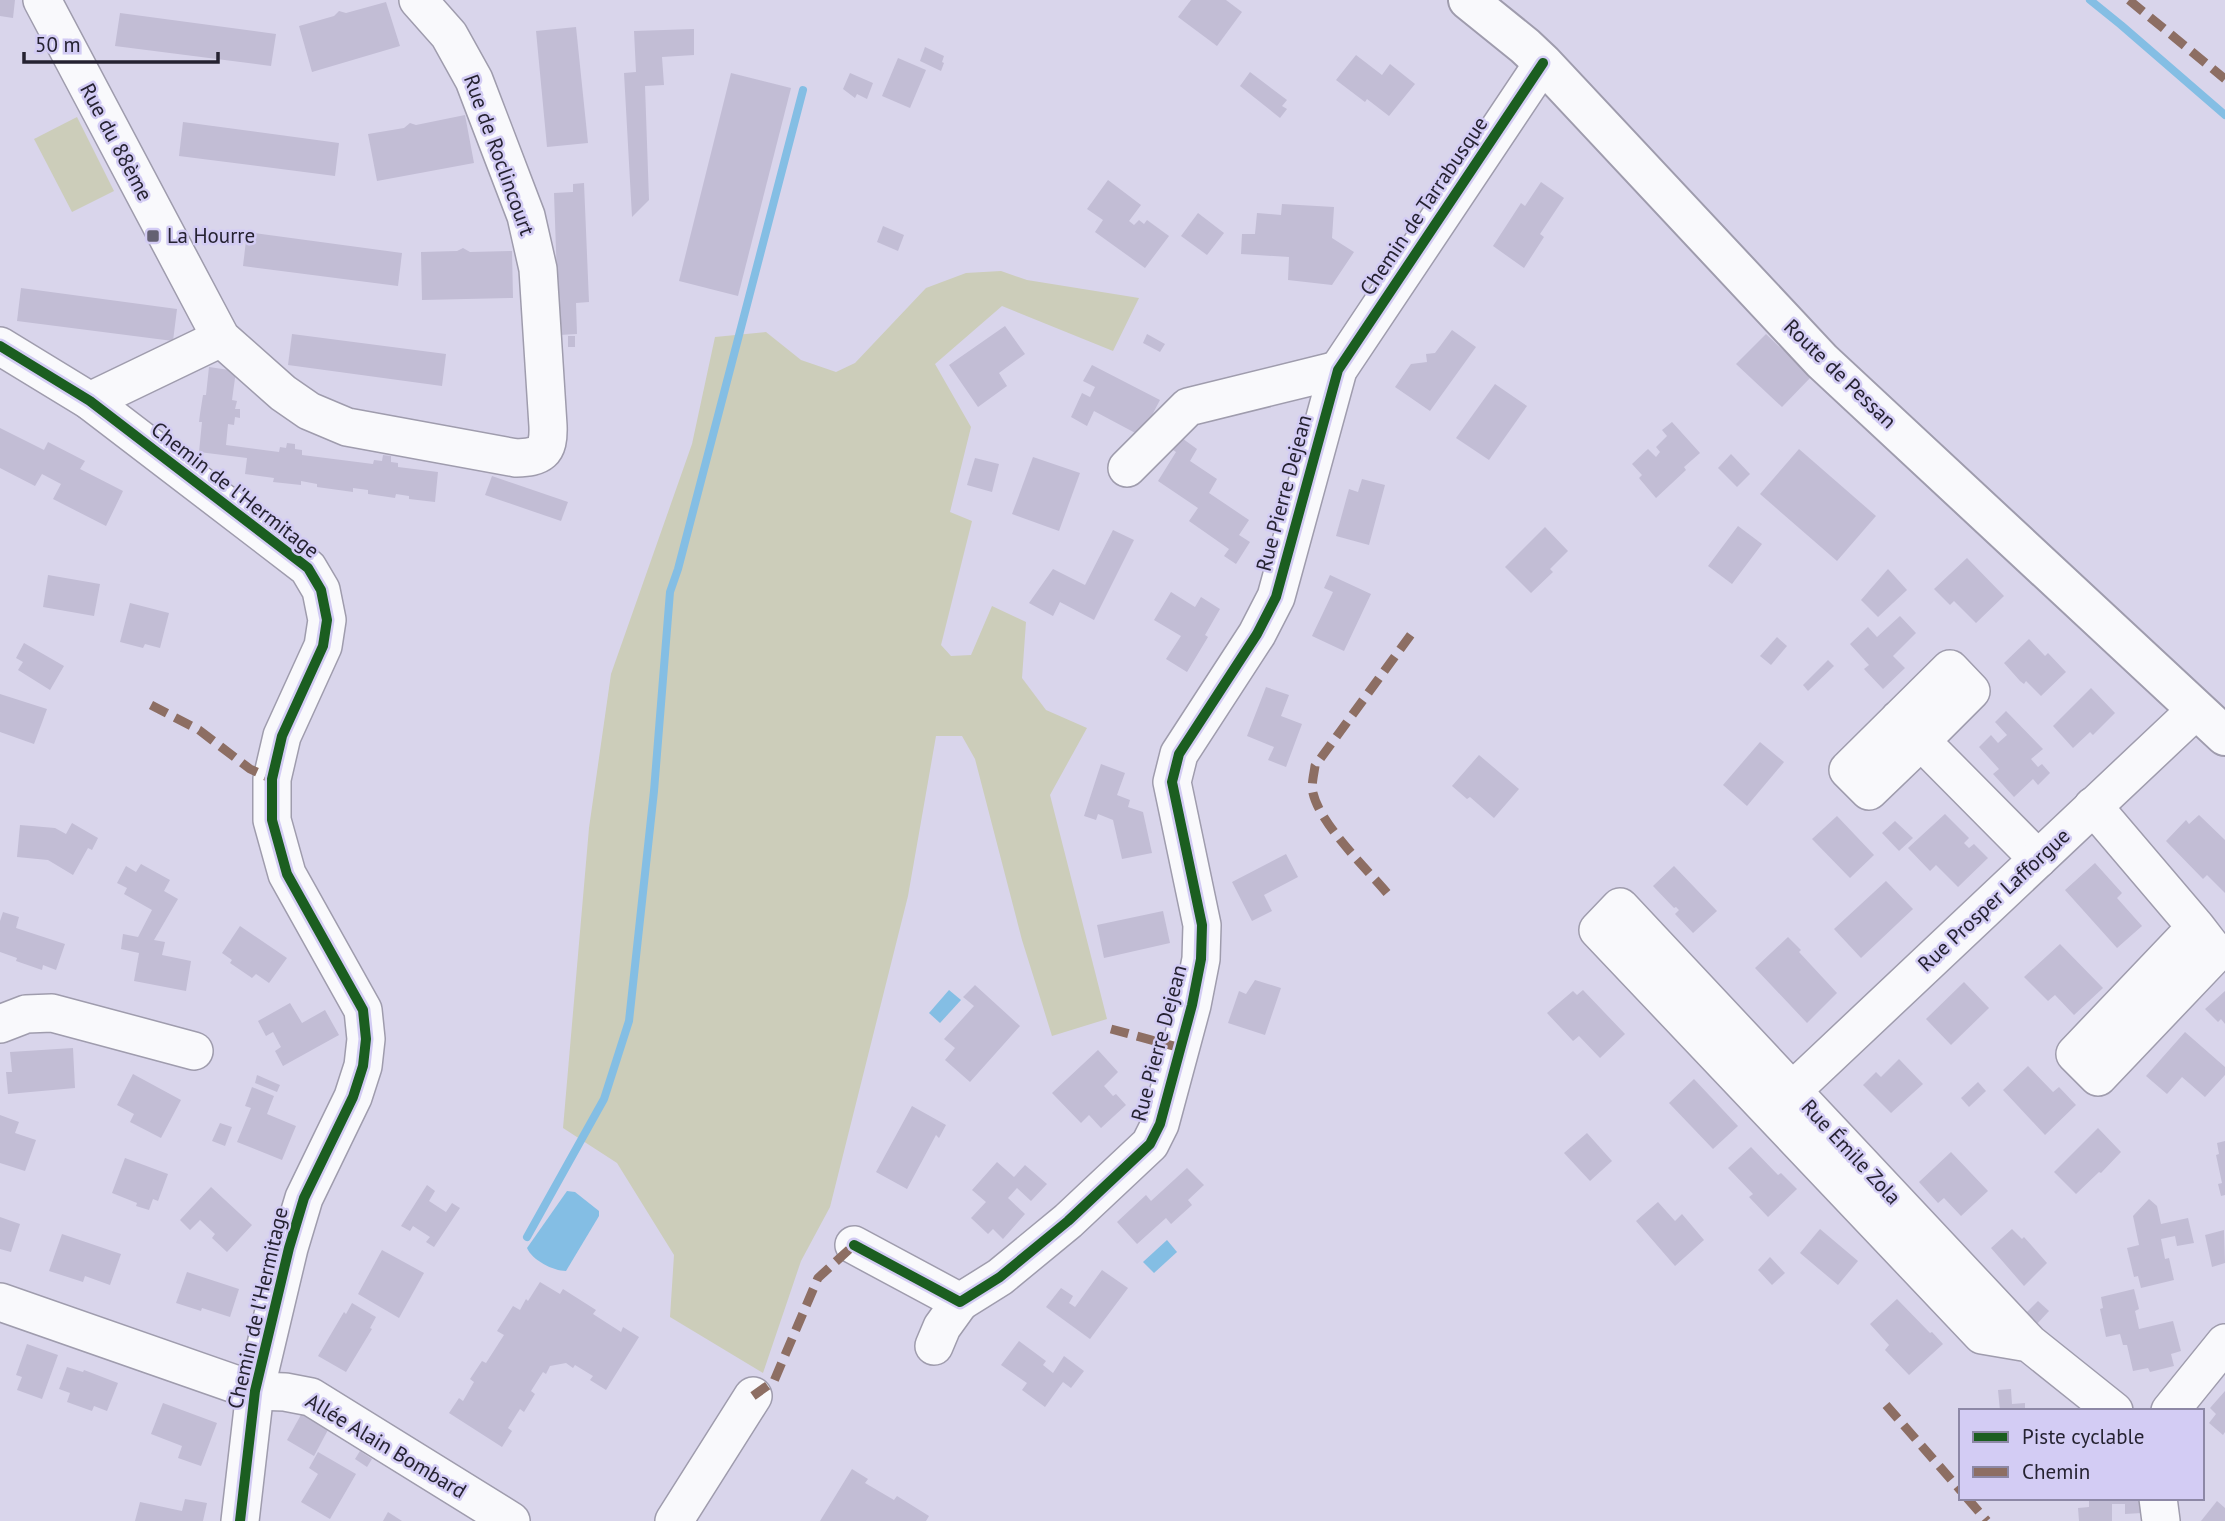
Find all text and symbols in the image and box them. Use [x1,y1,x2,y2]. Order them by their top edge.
scale bar [24,21,219,65]
text: 50 m [35,31,81,58]
street label: Rue de Roclincourt [458,71,541,239]
street label: Rue du 88ème [74,78,159,205]
street label: Chemin de Tarrabusque [1354,111,1494,300]
place label: La Hourre [167,222,255,249]
marker: La Hourre [145,228,161,244]
street label: Route de Pessan [1778,313,1902,434]
street label: Rue Pierre Dejean [1250,412,1317,574]
street label: Chemin de l'Hermitage [146,415,325,564]
street label: Rue Prosper Lafforgue [1912,822,2075,977]
street label: Rue Pierre Dejean [1125,962,1192,1124]
street label: Rue Émile Zola [1796,1093,1907,1210]
street label: Chemin de l'Hermitage [221,1204,294,1411]
street label: Allée Alain Bombard [301,1387,472,1504]
legend [1959,1409,2204,1500]
text: Piste cyclable [2022,1423,2144,1450]
text: Chemin [2022,1458,2090,1485]

